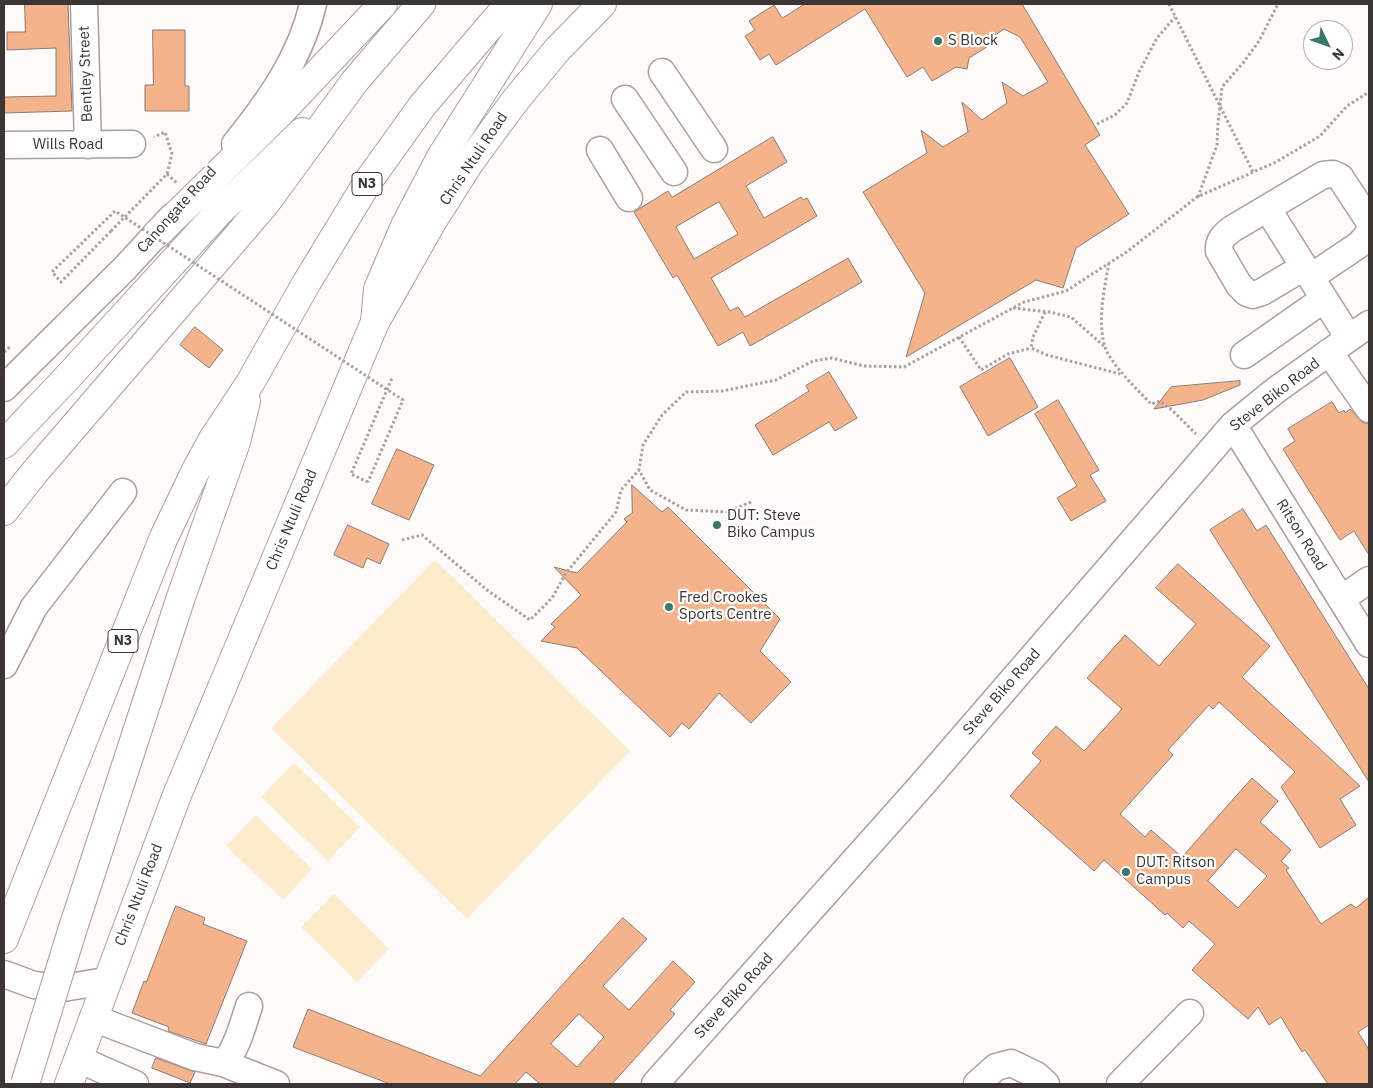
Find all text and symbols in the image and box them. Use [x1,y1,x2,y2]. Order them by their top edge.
north arrow [1303,20,1353,70]
street label: Bentley Street [75,26,97,122]
place label: S Block [948,32,998,50]
marker: S Block [932,35,944,47]
text: N [1328,45,1348,64]
street label: Chris Ntuli Road [436,109,512,209]
street label: Wills Road [33,136,103,154]
street label: Canongate Road [133,163,221,257]
road number: N3 [352,172,382,195]
street label: Steve Biko Road [1227,354,1323,436]
street label: Chris Ntuli Road [263,467,321,573]
street label: Ritson Road [1272,496,1330,574]
place label: DUT: Steve Biko Campus [727,507,815,542]
marker: DUT: Steve Biko Campus [711,519,723,531]
place label: Fred Crookes Sports Centre [679,589,771,624]
marker: Fred Crookes Sports Centre [663,601,675,613]
road number: N3 [108,630,138,652]
street label: Steve Biko Road [960,645,1044,739]
street label: Chris Ntuli Road [111,841,167,949]
place label: DUT: Ritson Campus [1136,854,1215,889]
marker: DUT: Ritson Campus [1120,866,1132,878]
street label: Steve Biko Road [691,950,777,1042]

